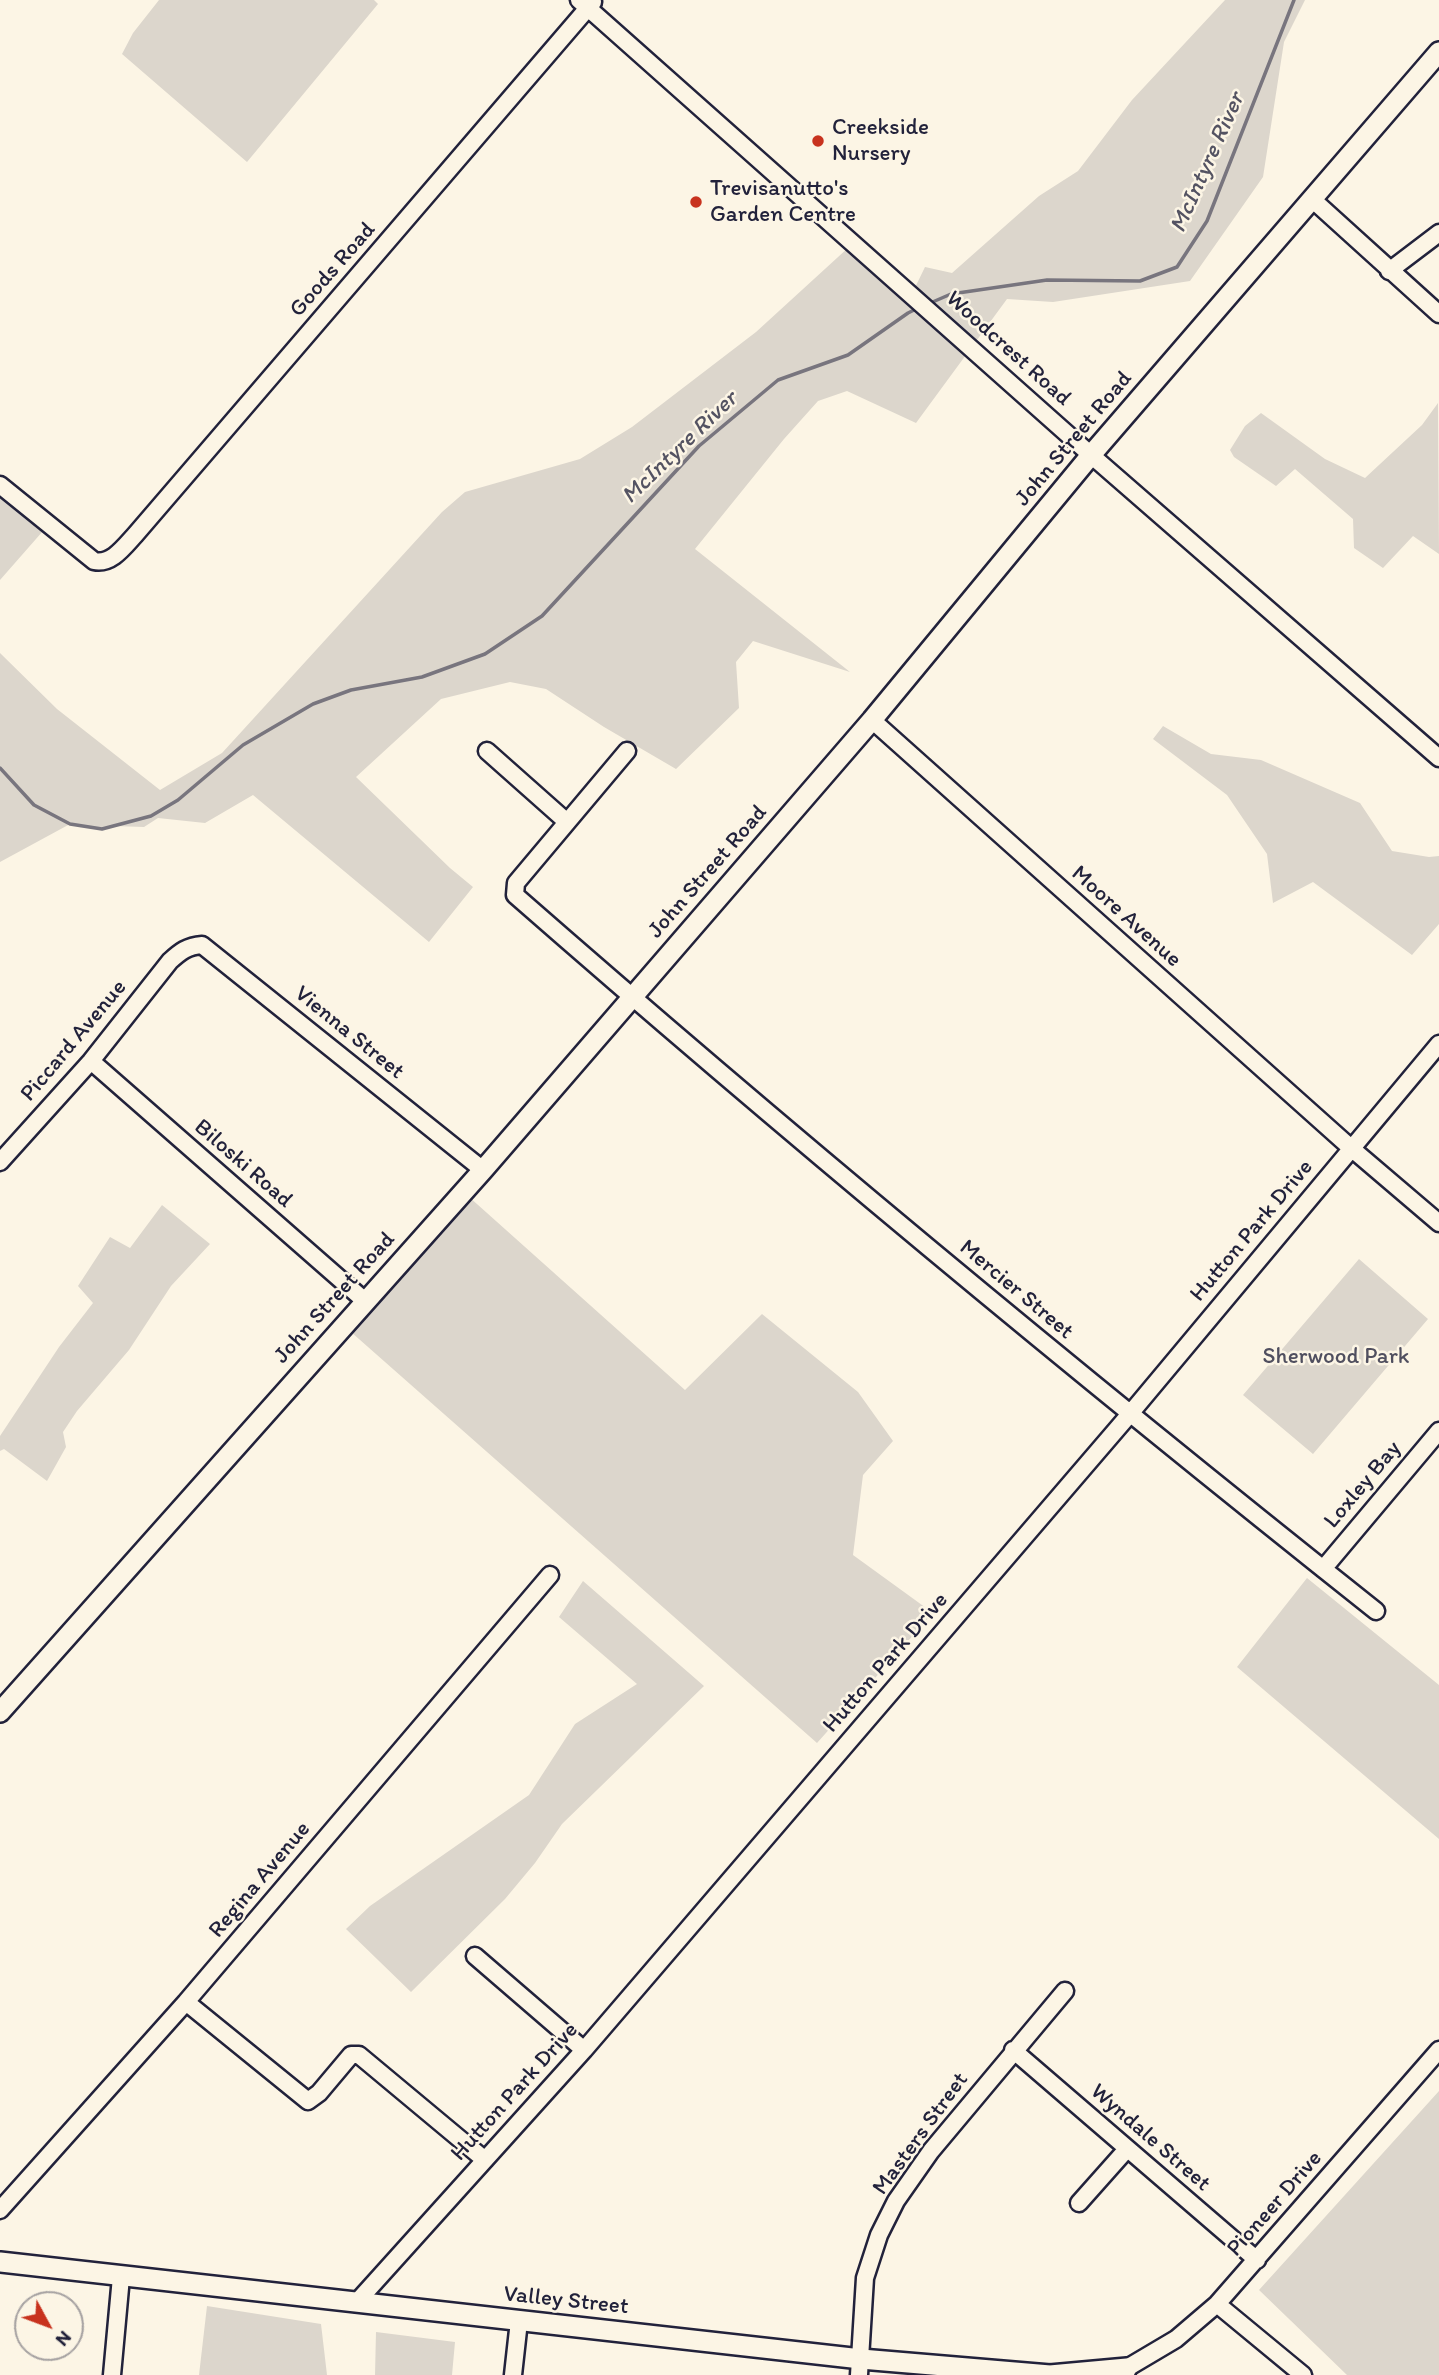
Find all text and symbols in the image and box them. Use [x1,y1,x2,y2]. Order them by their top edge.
water label: McIntyre River [1164,89,1252,237]
place label: Creekside Nursery [832,114,929,168]
marker: Creekside Nursery [810,133,826,149]
place label: Trevisanutto's Garden Centre [710,175,856,229]
marker: Trevisanutto's Garden Centre [688,194,704,210]
street label: Goods Road [284,217,382,323]
street label: Woodcrest Road [940,285,1076,413]
street label: John Street Road [1009,366,1139,512]
water label: McIntyre River [616,385,744,511]
street label: John Street Road [643,800,773,944]
street label: Moore Avenue [1065,860,1187,974]
street label: Piccard Avenue [15,974,133,1108]
street label: Vienna Street [288,980,410,1086]
street label: Biloski Road [188,1114,298,1214]
street label: Hutton Park Drive [1185,1154,1319,1308]
street label: John Street Road [269,1226,401,1370]
street label: Mercier Street [953,1234,1079,1346]
park label: Sherwood Park [1262,1343,1410,1371]
street label: Loxley Bay [1318,1436,1408,1534]
street label: Hutton Park Drive [817,1587,955,1739]
street label: Regina Avenue [203,1816,317,1944]
street label: Hutton Park Drive [445,2017,585,2167]
street label: Masters Street [867,2067,975,2201]
street label: Wyndale Street [1084,2078,1216,2198]
street label: Pioneer Drive [1221,2145,1329,2263]
street label: Valley Street [502,2281,630,2321]
north arrow [14,2291,84,2361]
text: N [51,2326,77,2351]

